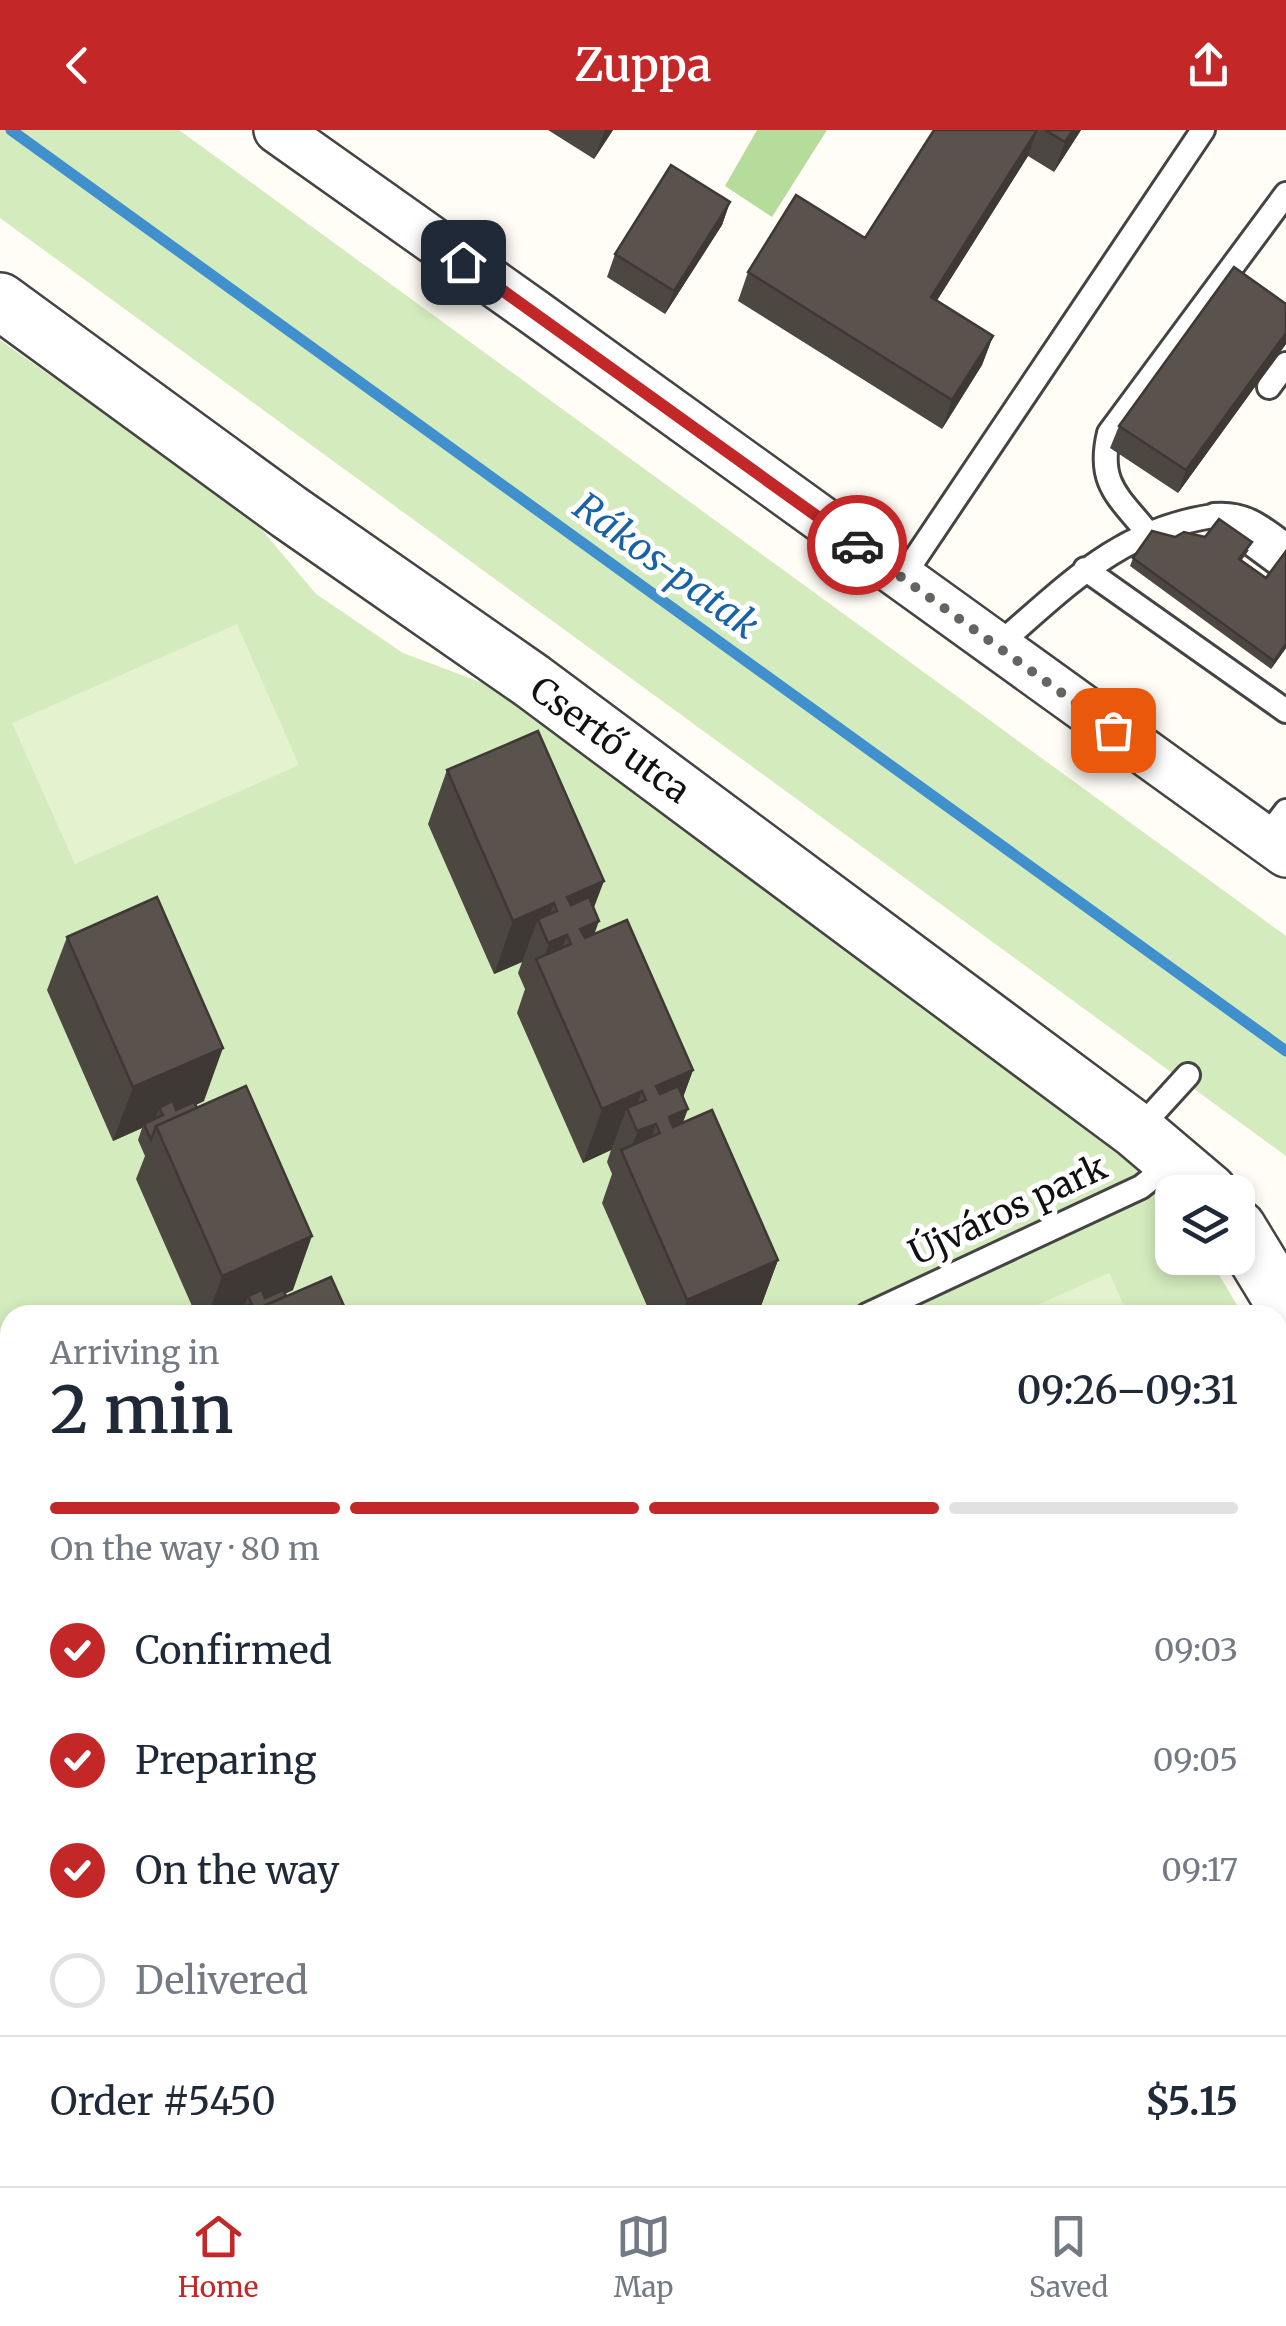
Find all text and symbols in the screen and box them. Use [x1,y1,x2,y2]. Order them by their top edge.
text: Zuppa [574,37,712,93]
icon: back [50,38,105,93]
icon: share [1181,38,1236,93]
pin [421,220,506,305]
icon: home [436,235,491,290]
water label: Rákos-patak [565,483,768,649]
courier [807,495,907,595]
icon: car [830,518,885,573]
street label: Csertő utca [522,667,698,813]
pin [1071,688,1156,773]
icon: bag [1086,703,1141,758]
street label: Újváros park [902,1144,1114,1275]
map controls [1155,1175,1255,1275]
button: layers [1155,1175,1255,1275]
text: Arriving in [50,1333,219,1373]
text: 09:26–09:31 [1017,1367,1238,1414]
text: 2 min [50,1369,234,1451]
text: On the way · 80 m [50,1529,320,1569]
icon: check [50,1623,105,1678]
text: Confirmed [135,1627,332,1674]
text: 09:03 [1154,1630,1238,1670]
icon: check [50,1733,105,1788]
text: Preparing [135,1737,317,1784]
text: 09:05 [1153,1740,1238,1780]
icon: check [50,1843,105,1898]
text: On the way [135,1847,339,1894]
text: 09:17 [1161,1850,1238,1890]
text: Delivered [135,1957,308,2004]
text: Order #5450 [50,2078,276,2125]
text: $5.15 [1145,2078,1238,2125]
tab: Home [178,2209,258,2305]
tab: Map [614,2209,674,2305]
tab: Saved [1029,2209,1108,2305]

